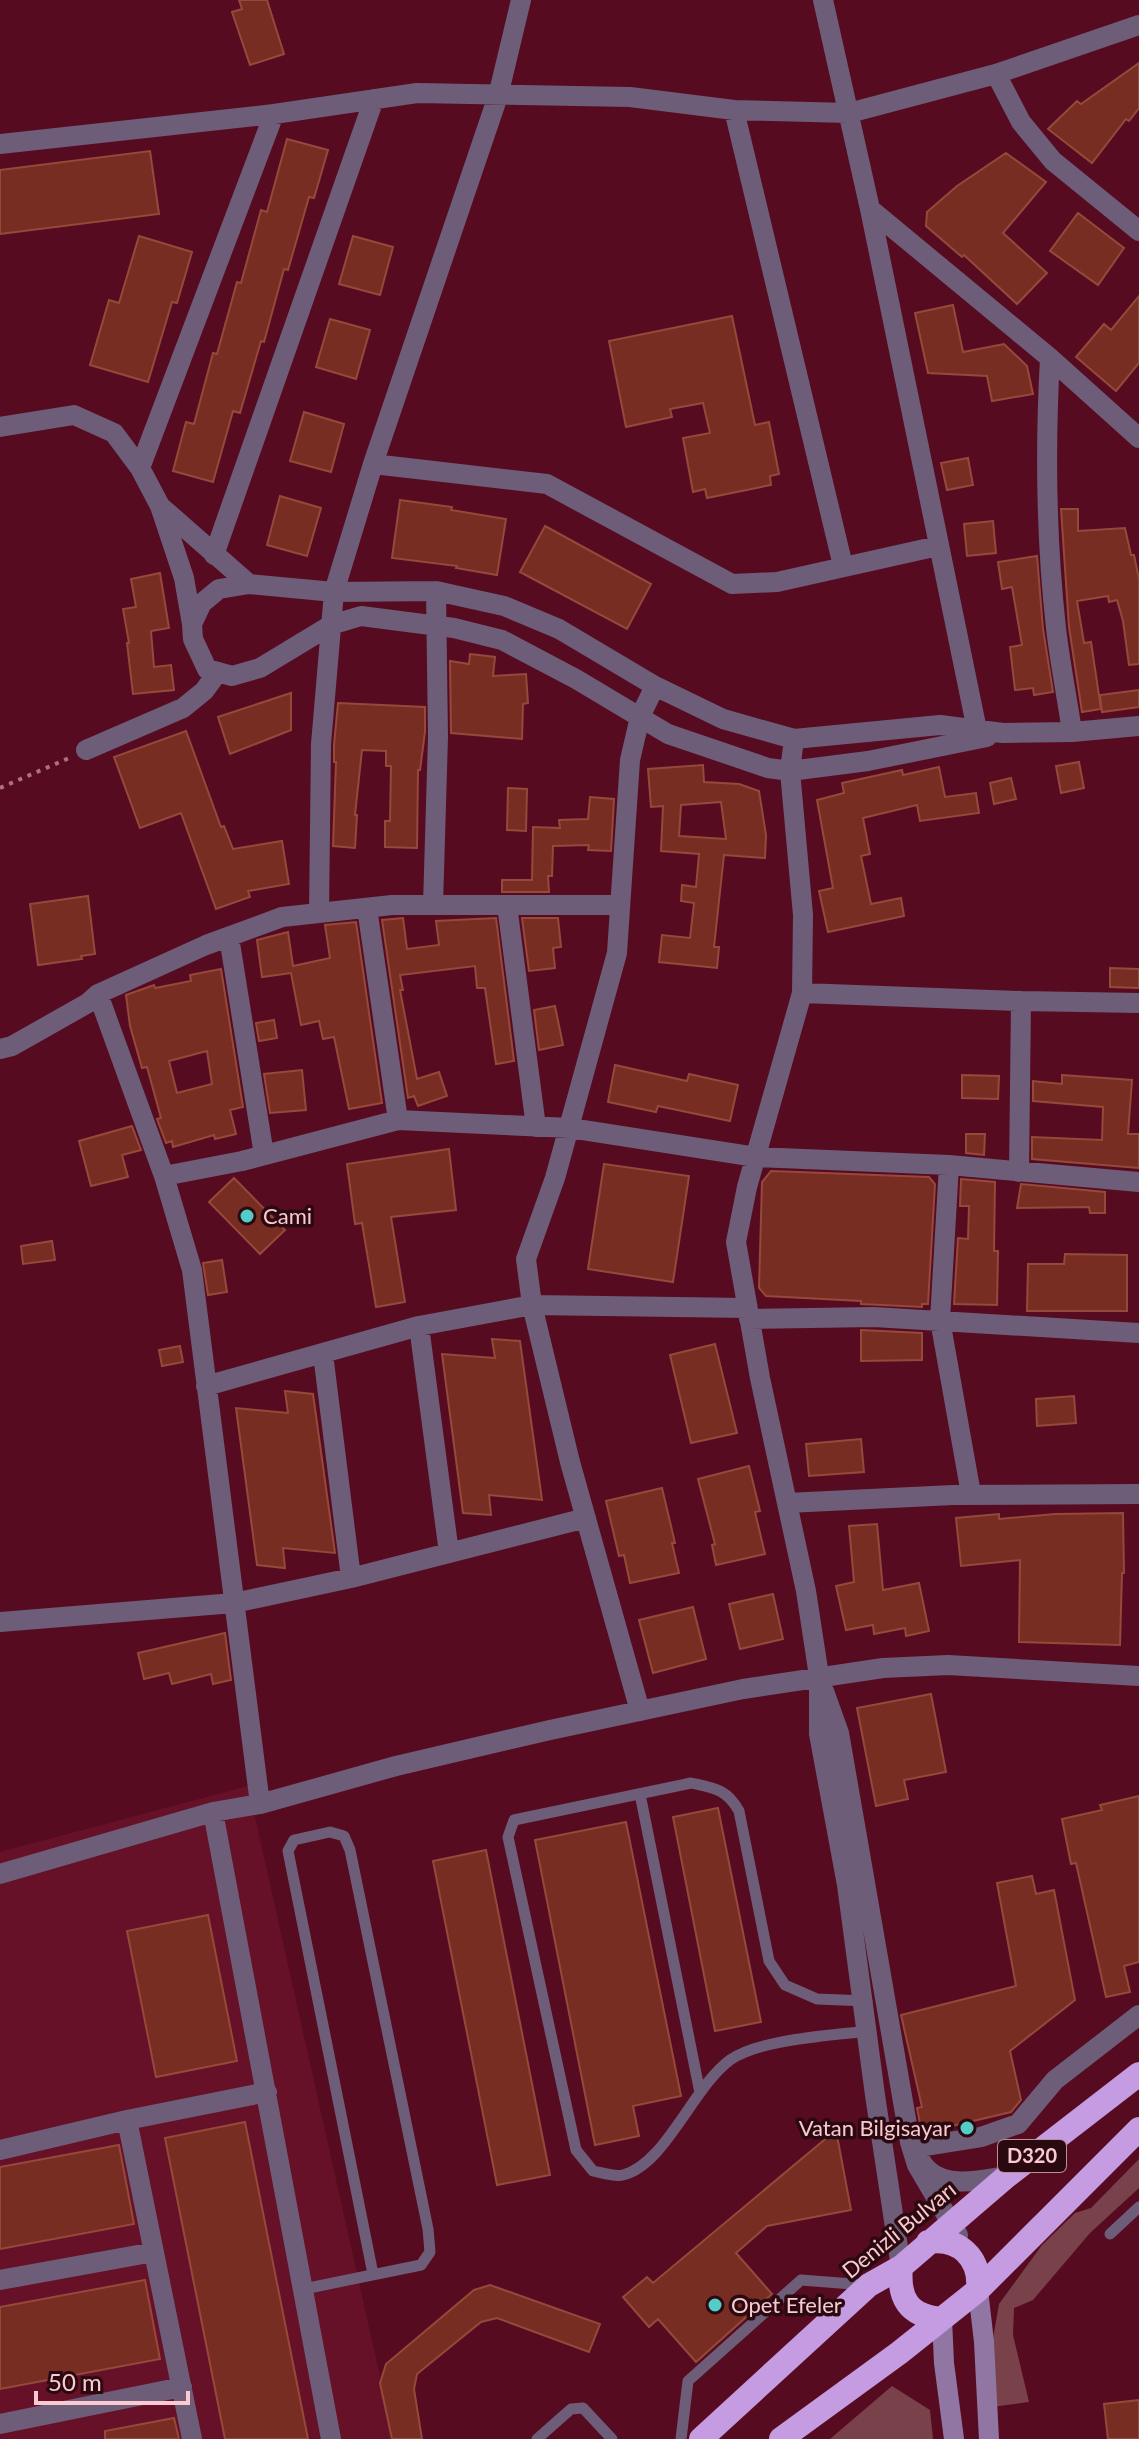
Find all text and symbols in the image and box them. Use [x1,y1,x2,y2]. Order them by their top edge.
place label: Cami [263,1202,312,1229]
marker: Cami [238,1207,256,1225]
place label: Vatan Bilgisayar [799,2114,951,2141]
marker: Vatan Bilgisayar [958,2119,976,2137]
road number: D320 [998,2140,1066,2172]
street label: Denizli Bulvarı [836,2176,961,2284]
place label: Opet Efeler [731,2291,842,2318]
marker: Opet Efeler [706,2296,724,2314]
scale bar [36,2355,188,2405]
text: 50 m [48,2367,102,2396]

